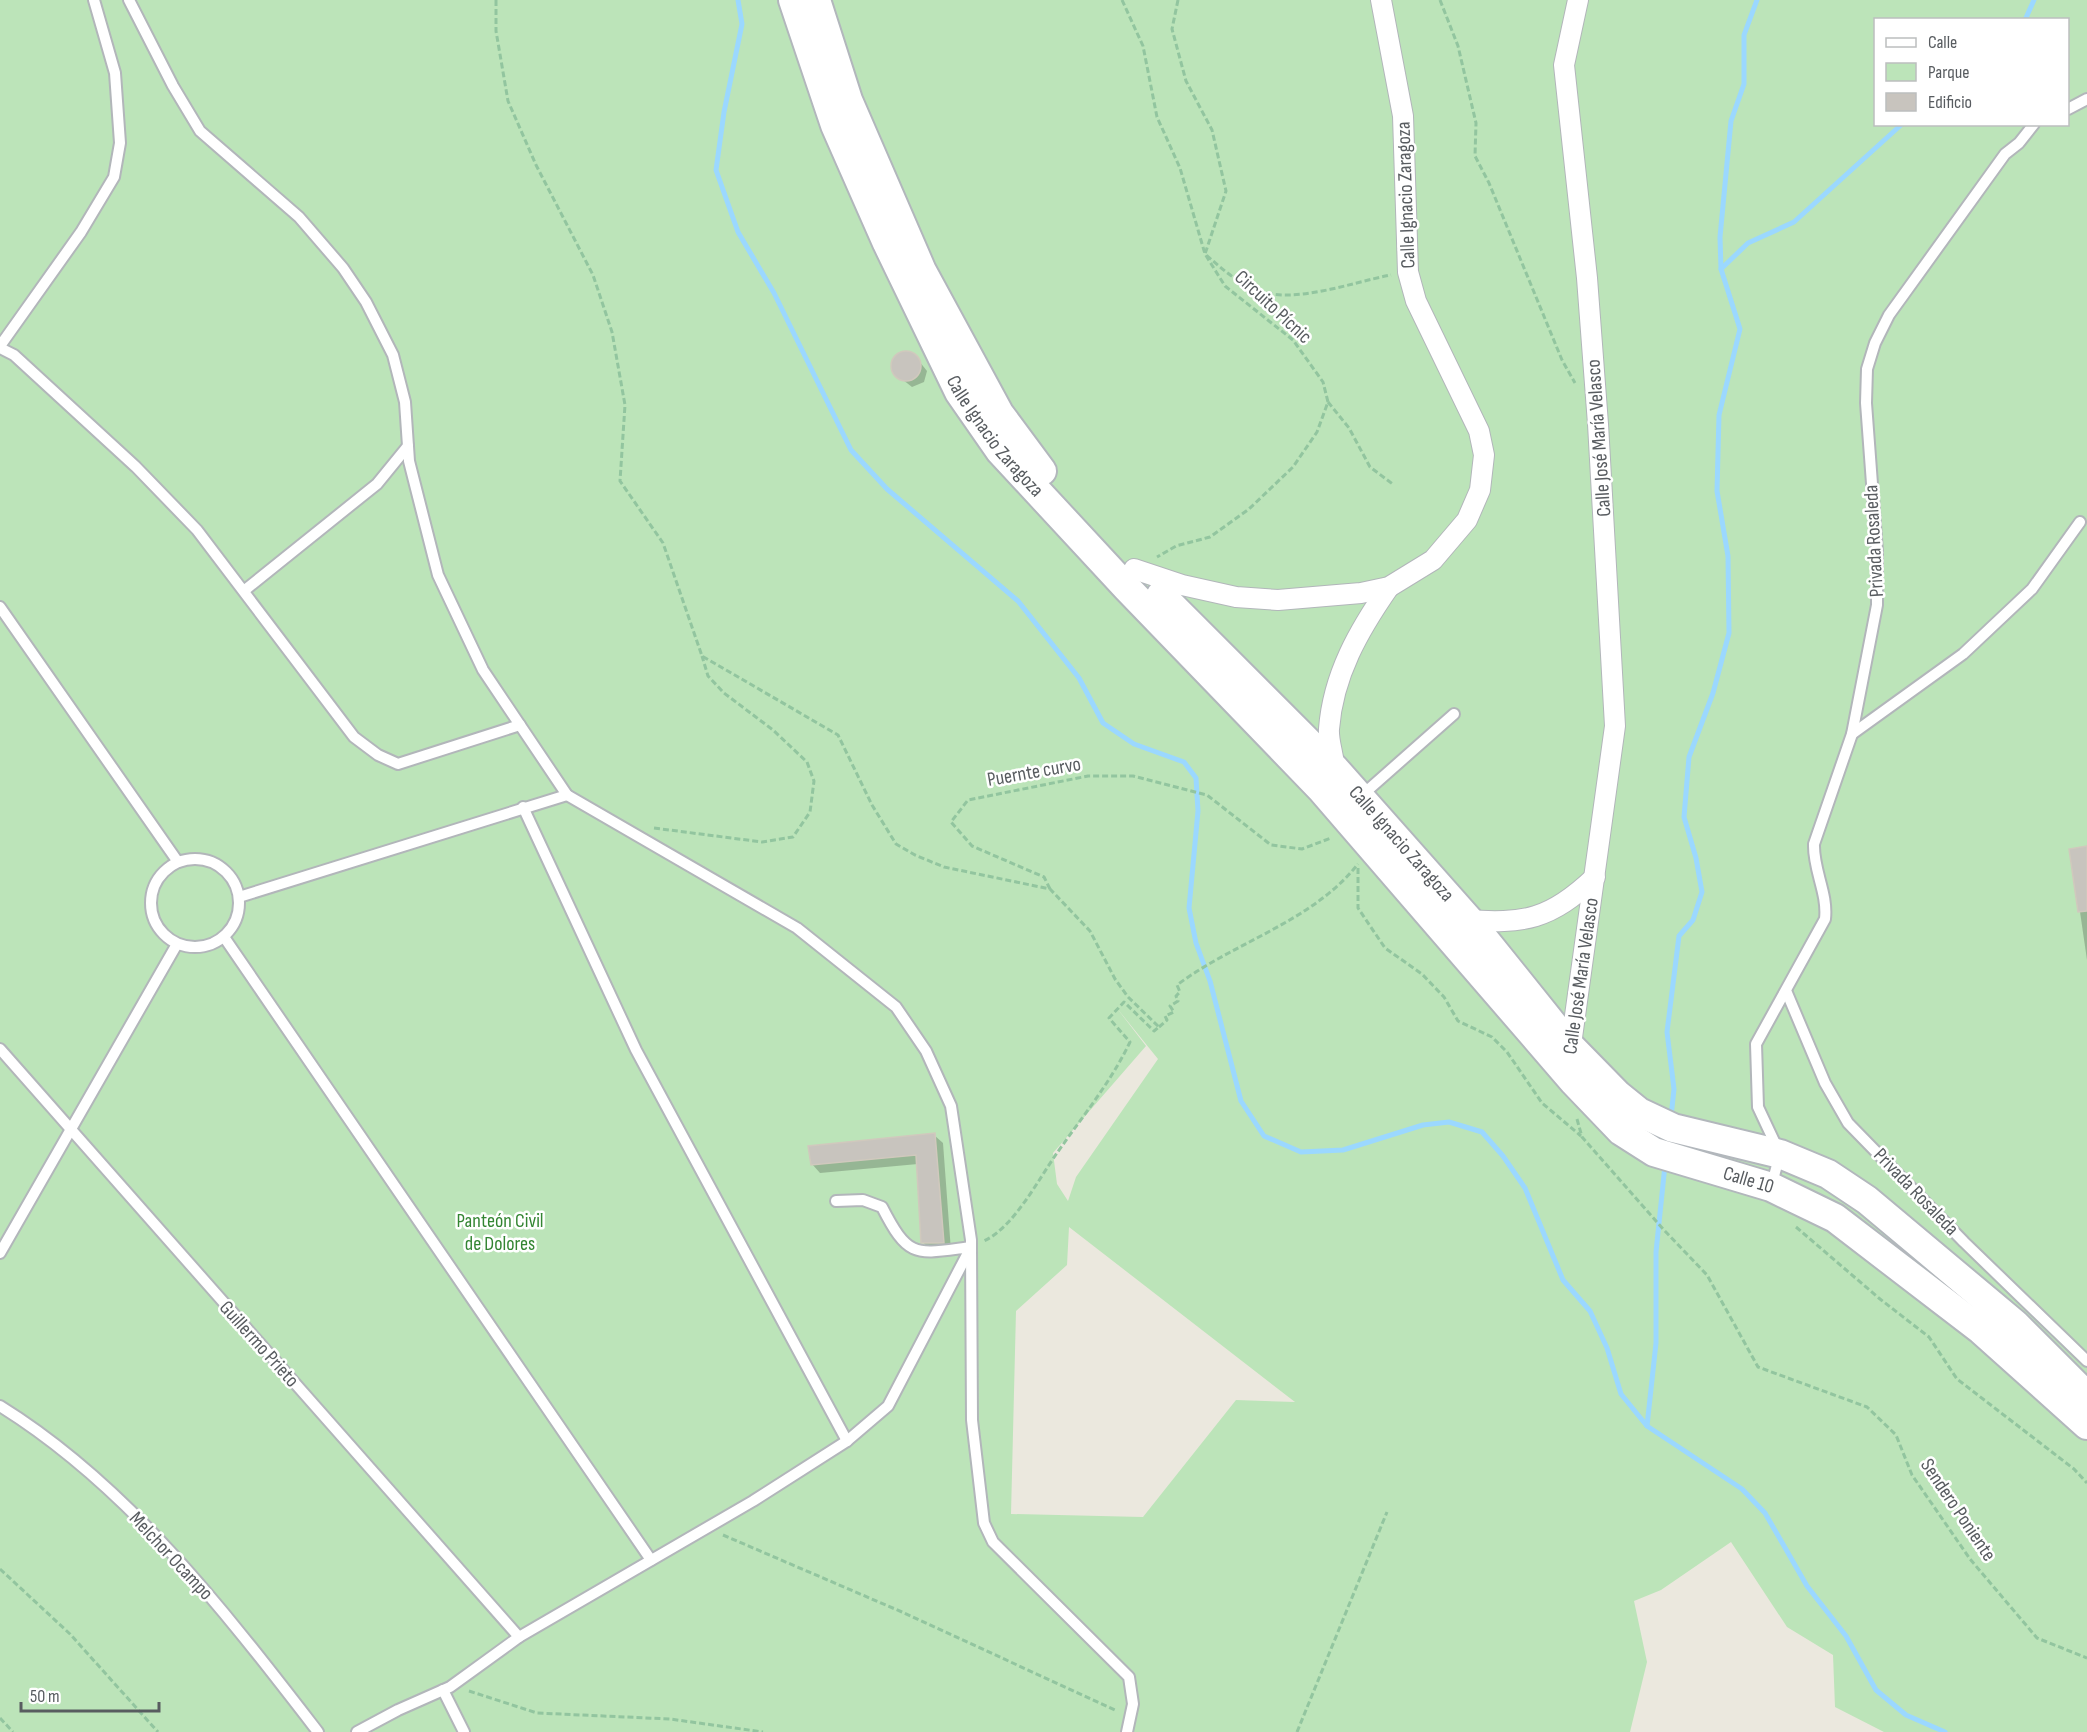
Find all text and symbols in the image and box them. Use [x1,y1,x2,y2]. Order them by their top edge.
legend [1874,18,2069,126]
text: Calle [1928,32,1957,53]
text: Parque [1928,62,1969,83]
text: Edificio [1928,92,1972,113]
street label: Calle Ignacio Zaragoza [1391,121,1421,269]
street label: Circuito Pícnic [1229,265,1317,349]
street label: Calle José María Velasco [1582,359,1616,517]
street label: Calle Ignacio Zaragoza [941,372,1049,502]
street label: Privada Rosaleda [1859,484,1889,598]
street label: Puernte curvo [985,752,1083,792]
street label: Calle Ignacio Zaragoza [1344,781,1459,907]
street label: Calle José María Velasco [1558,896,1604,1056]
street label: Privada Rosaleda [1868,1143,1964,1241]
street label: Calle 10 [1720,1161,1777,1199]
park label: Panteón Civil de Dolores [456,1209,544,1256]
street label: Guillermo Prieto [214,1296,304,1392]
street label: Sendero Poniente [1915,1454,2001,1566]
street label: Melchor Ocampo [124,1507,218,1605]
scale bar [21,1675,159,1713]
text: 50 m [30,1686,60,1707]

